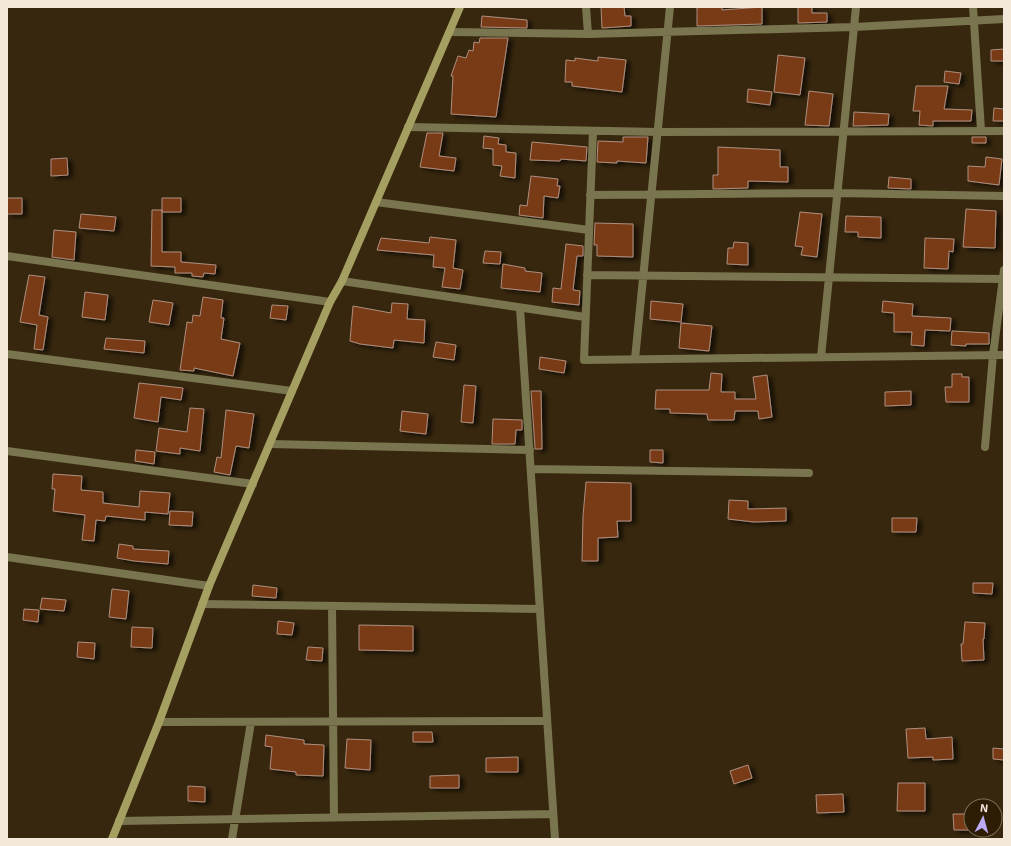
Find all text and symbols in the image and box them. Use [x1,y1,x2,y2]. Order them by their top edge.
north arrow [963,798,1003,838]
text: N [979,801,989,814]

